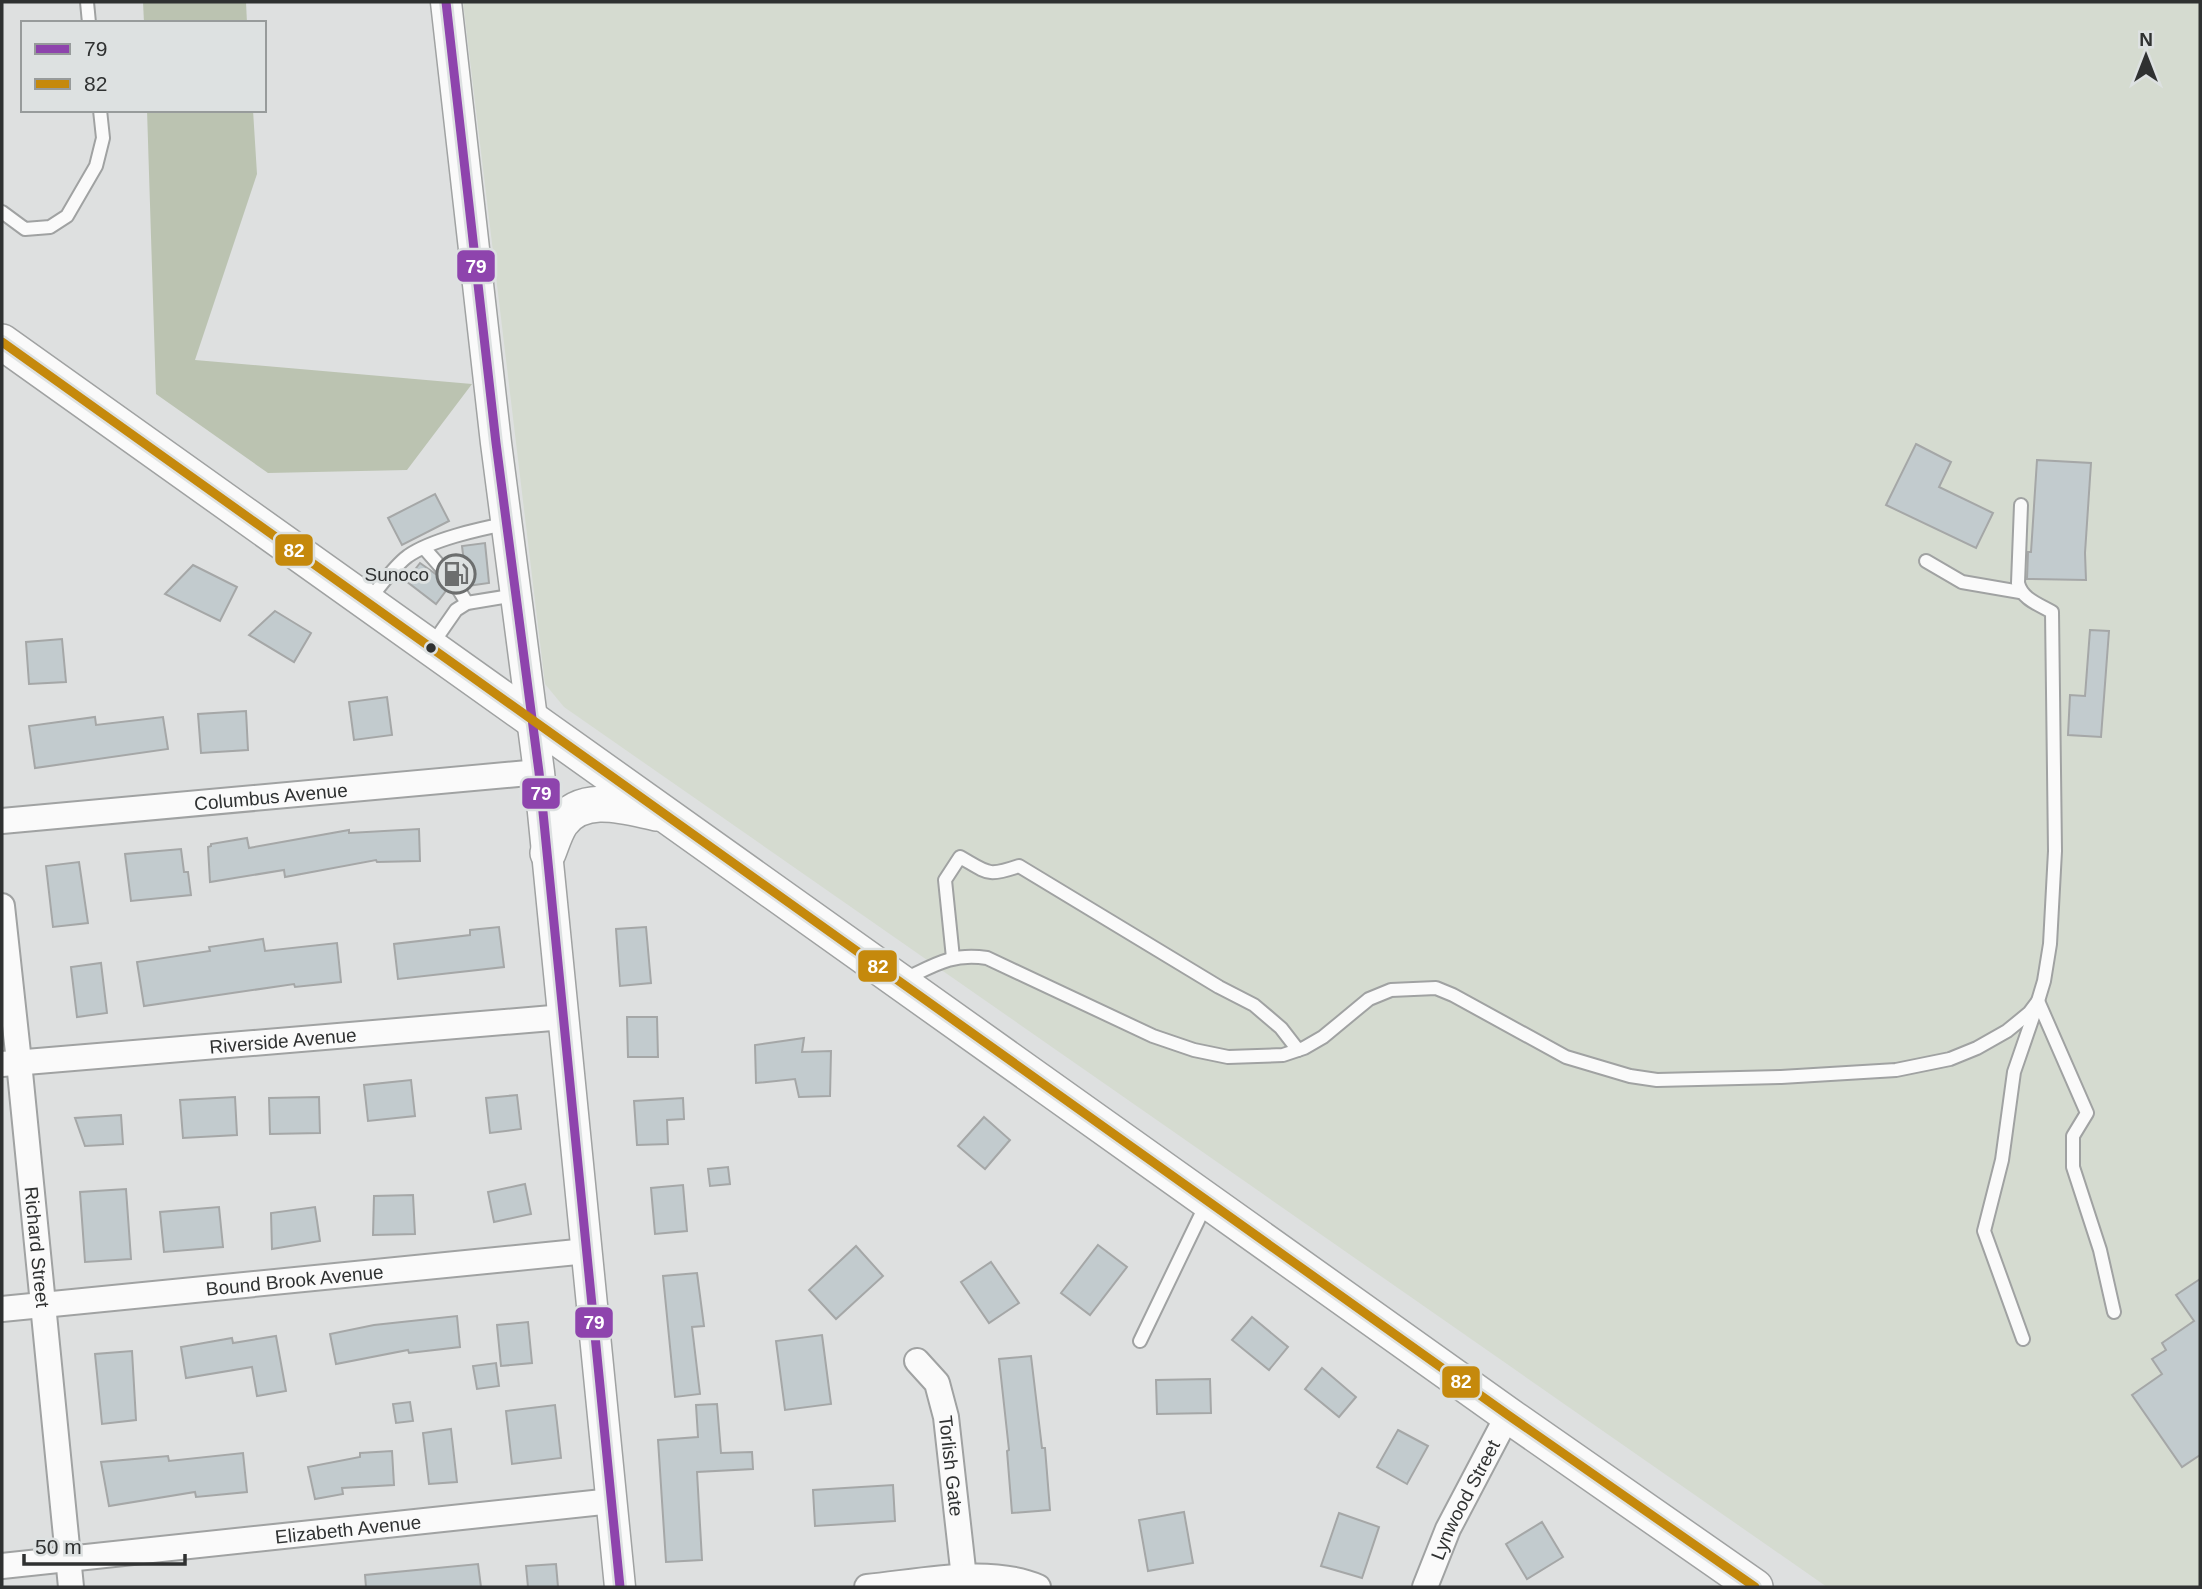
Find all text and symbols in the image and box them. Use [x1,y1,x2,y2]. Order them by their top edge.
legend [21,21,266,112]
north arrow [2111,21,2181,91]
text: N [2139,29,2153,50]
text: 79 [84,37,107,60]
text: 82 [84,72,107,95]
line badge: 79 [456,249,496,283]
text: 79 [465,256,487,277]
line badge: 82 [274,533,314,567]
text: 82 [283,540,305,561]
fuel station icon: Sunoco [435,553,477,595]
place label: Sunoco [365,564,429,585]
unlabelled marker [424,641,438,655]
line badge: 79 [521,777,561,810]
street label: Columbus Avenue [193,780,349,814]
text: 79 [530,783,552,804]
line badge: 82 [857,949,898,983]
text: 82 [867,956,889,977]
street label: Riverside Avenue [209,1024,358,1058]
street label: Richard Street [20,1186,53,1309]
street label: Bound Brook Avenue [205,1261,384,1300]
line badge: 79 [574,1306,614,1339]
text: 79 [583,1312,605,1333]
line badge: 82 [1441,1365,1481,1399]
text: 82 [1450,1371,1472,1392]
street label: Torlish Gate [935,1414,967,1517]
street label: Lynwood Street [1427,1436,1504,1563]
street label: Elizabeth Avenue [274,1511,422,1548]
scale bar [24,1522,186,1566]
text: 50 m [35,1535,82,1558]

